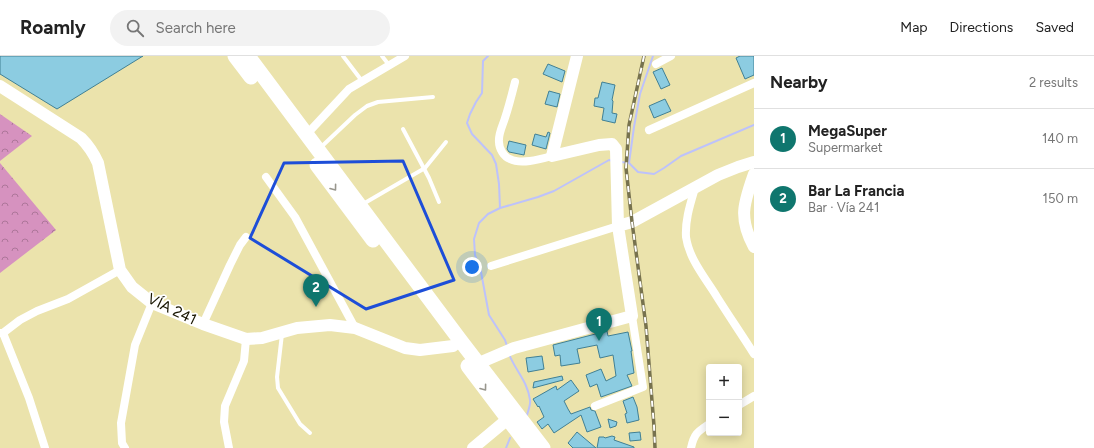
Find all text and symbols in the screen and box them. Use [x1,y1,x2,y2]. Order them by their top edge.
search box [110,10,390,46]
text: Roamly [20,16,86,39]
icon: search [124,17,146,39]
text: Search here [156,19,236,37]
text: Map [900,19,928,36]
text: Directions [950,19,1013,36]
text: Saved [1035,19,1074,36]
text: Nearby [770,72,828,92]
text: 2 results [1029,75,1078,90]
text: MegaSuper [808,122,887,140]
text: 1 [780,131,786,146]
text: 140 m [1042,131,1078,146]
text: Supermarket [808,140,883,155]
text: Bar La Francia [808,182,905,200]
one-way arrow [329,184,337,191]
text: 2 [779,191,787,206]
text: 150 m [1043,191,1078,206]
text: Bar · Vía 241 [808,200,879,215]
your location [462,257,482,277]
pin: 2 [303,274,329,307]
street label: VÍA 241 [145,289,199,329]
pin: 1 [586,308,612,341]
map controls [706,364,742,436]
button: + [706,364,742,400]
one-way arrow [480,384,487,391]
button: − [706,400,742,436]

